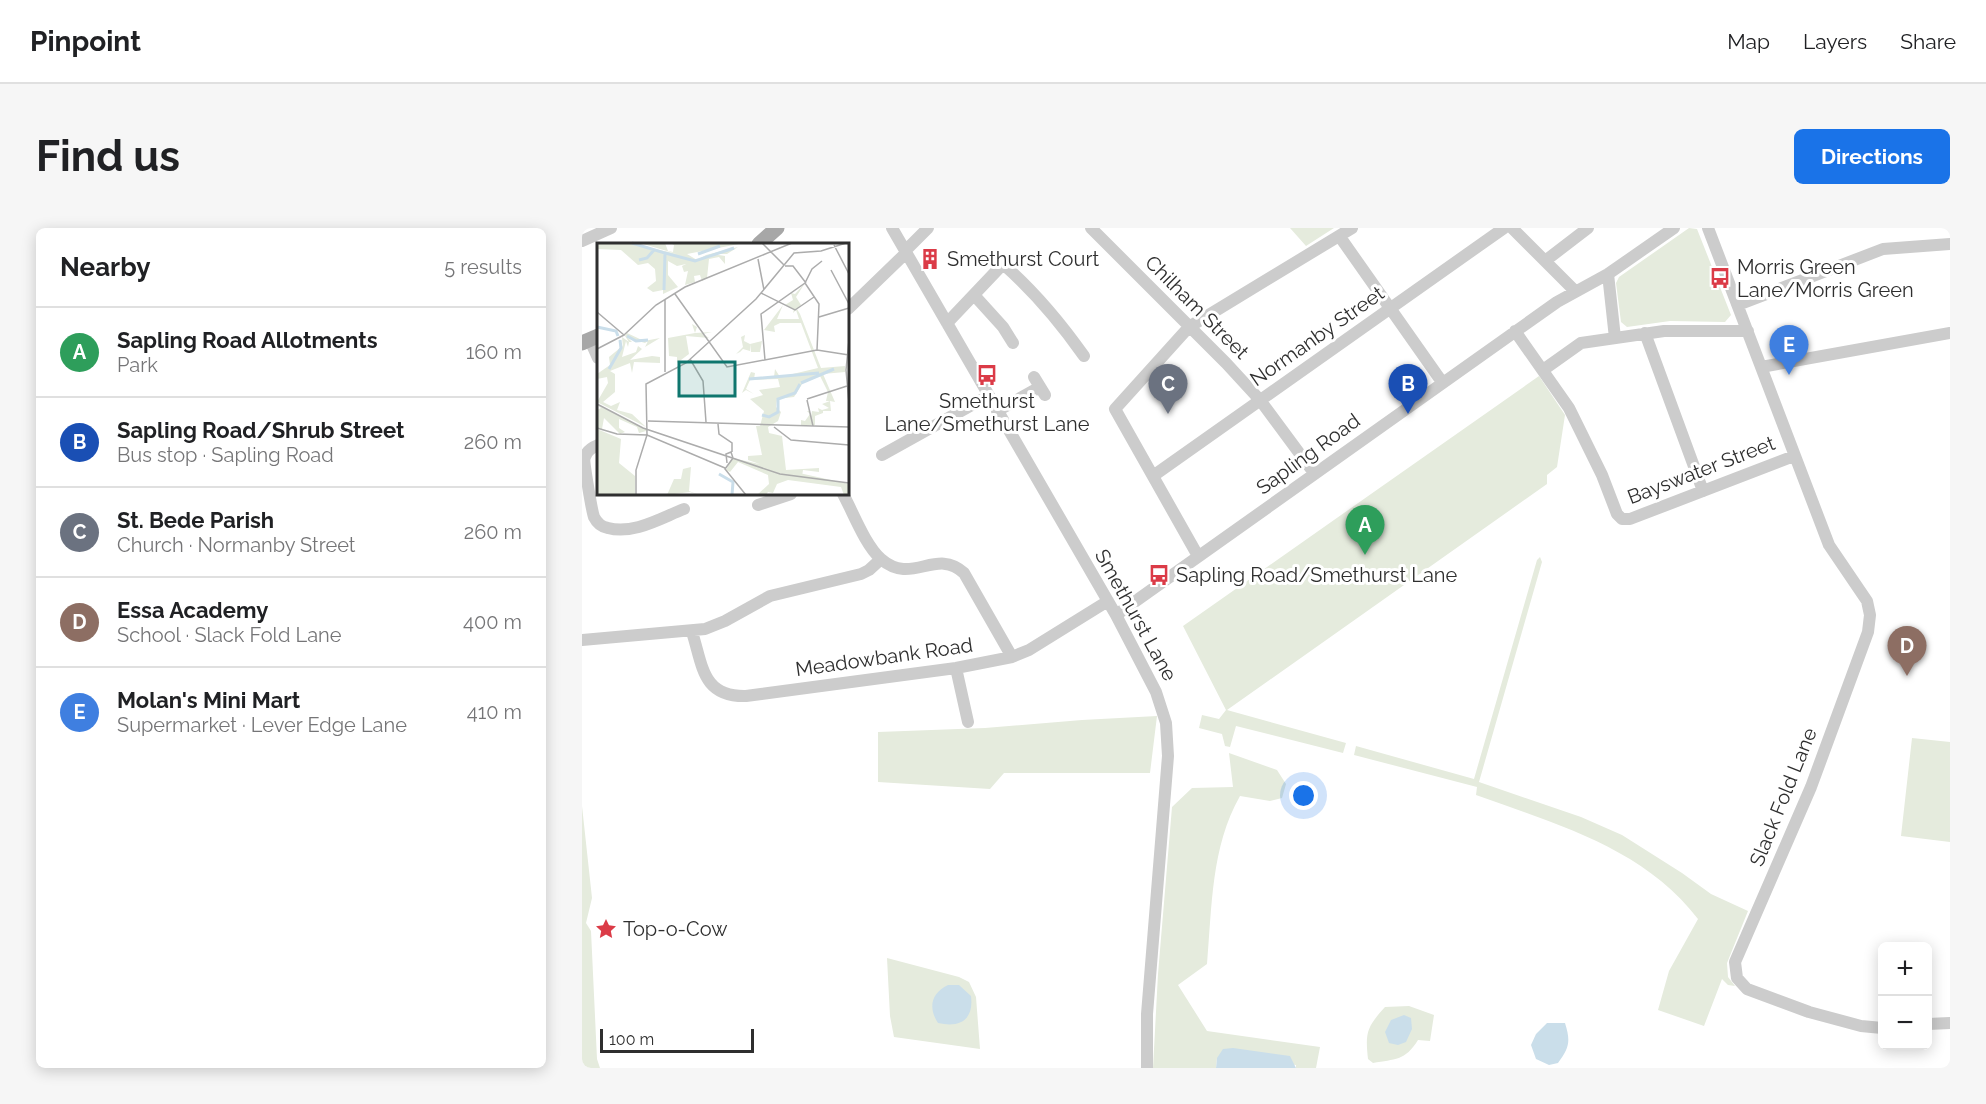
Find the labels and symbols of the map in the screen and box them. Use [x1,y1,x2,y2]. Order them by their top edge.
inset map [597,243,849,495]
building icon: Smethurst Court [918,247,942,271]
place label: Smethurst Court [947,247,1099,271]
street label: Chilham Street [1140,250,1254,364]
place label: Morris Green Lane/Morris Green [1737,255,1914,302]
bus stop icon: Morris Green Lane/Morris Green [1708,266,1732,290]
street label: Normanby Street [1245,281,1389,391]
pin: E [1770,326,1808,375]
bus stop icon: Smethurst Lane/Smethurst Lane [975,363,999,387]
pin: C [1148,364,1188,414]
pin: B [1388,364,1428,414]
place label: Smethurst Lane/Smethurst Lane [885,389,1090,436]
street label: Sapling Road [1251,408,1365,500]
street label: Bayswater Street [1624,431,1778,509]
pin: A [1346,506,1384,555]
street label: Smethurst Lane [1090,545,1182,685]
bus stop icon: Sapling Road/Smethurst Lane [1147,563,1171,587]
place label: Sapling Road/Smethurst Lane [1176,563,1457,587]
pin: D [1888,626,1926,676]
street label: Meadowbank Road [794,633,974,681]
street label: Slack Fold Lane [1744,724,1822,870]
your location [1289,781,1318,810]
place icon: Top-o-Cow [594,917,618,941]
place label: Top-o-Cow [623,917,728,941]
scale bar [600,1026,754,1054]

